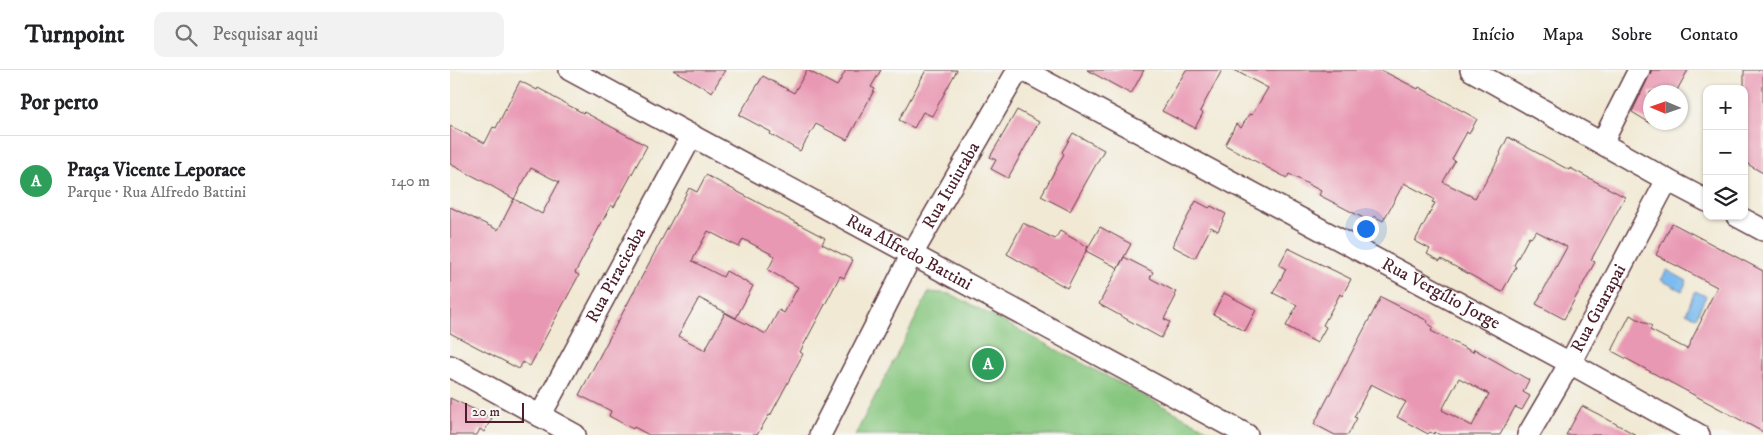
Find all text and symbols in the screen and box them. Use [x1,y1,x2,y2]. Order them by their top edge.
search box [154,12,504,57]
text: Turnpoint [25,20,124,50]
icon: search [172,21,200,49]
text: Pesquisar aqui [212,23,318,46]
text: Início [1472,24,1515,46]
text: Mapa [1543,24,1583,46]
text: Sobre [1611,24,1652,46]
text: Contato [1680,24,1738,46]
north arrow [1643,85,1688,130]
map controls [1703,85,1748,220]
button: + [1703,85,1748,130]
text: Por perto [20,90,98,116]
button: − [1703,130,1748,175]
street label: Rua Ituiutaba [918,138,985,233]
text: Praça Vicente Leporace [67,159,246,182]
text: A [31,171,41,191]
text: 140 m [391,171,430,191]
button: layers [1703,175,1748,220]
text: Parque · Rua Alfredo Battini [67,182,246,202]
street label: Rua Alfredo Battini [842,210,976,296]
your location [1353,216,1379,242]
street label: Rua Piracicaba [581,223,651,327]
street label: Rua Vergílio Jorge [1378,253,1504,335]
street label: Rua Guarapai [1566,261,1631,356]
pin: A [972,345,1004,383]
scale bar [465,400,524,423]
text: 20 m [472,403,500,421]

